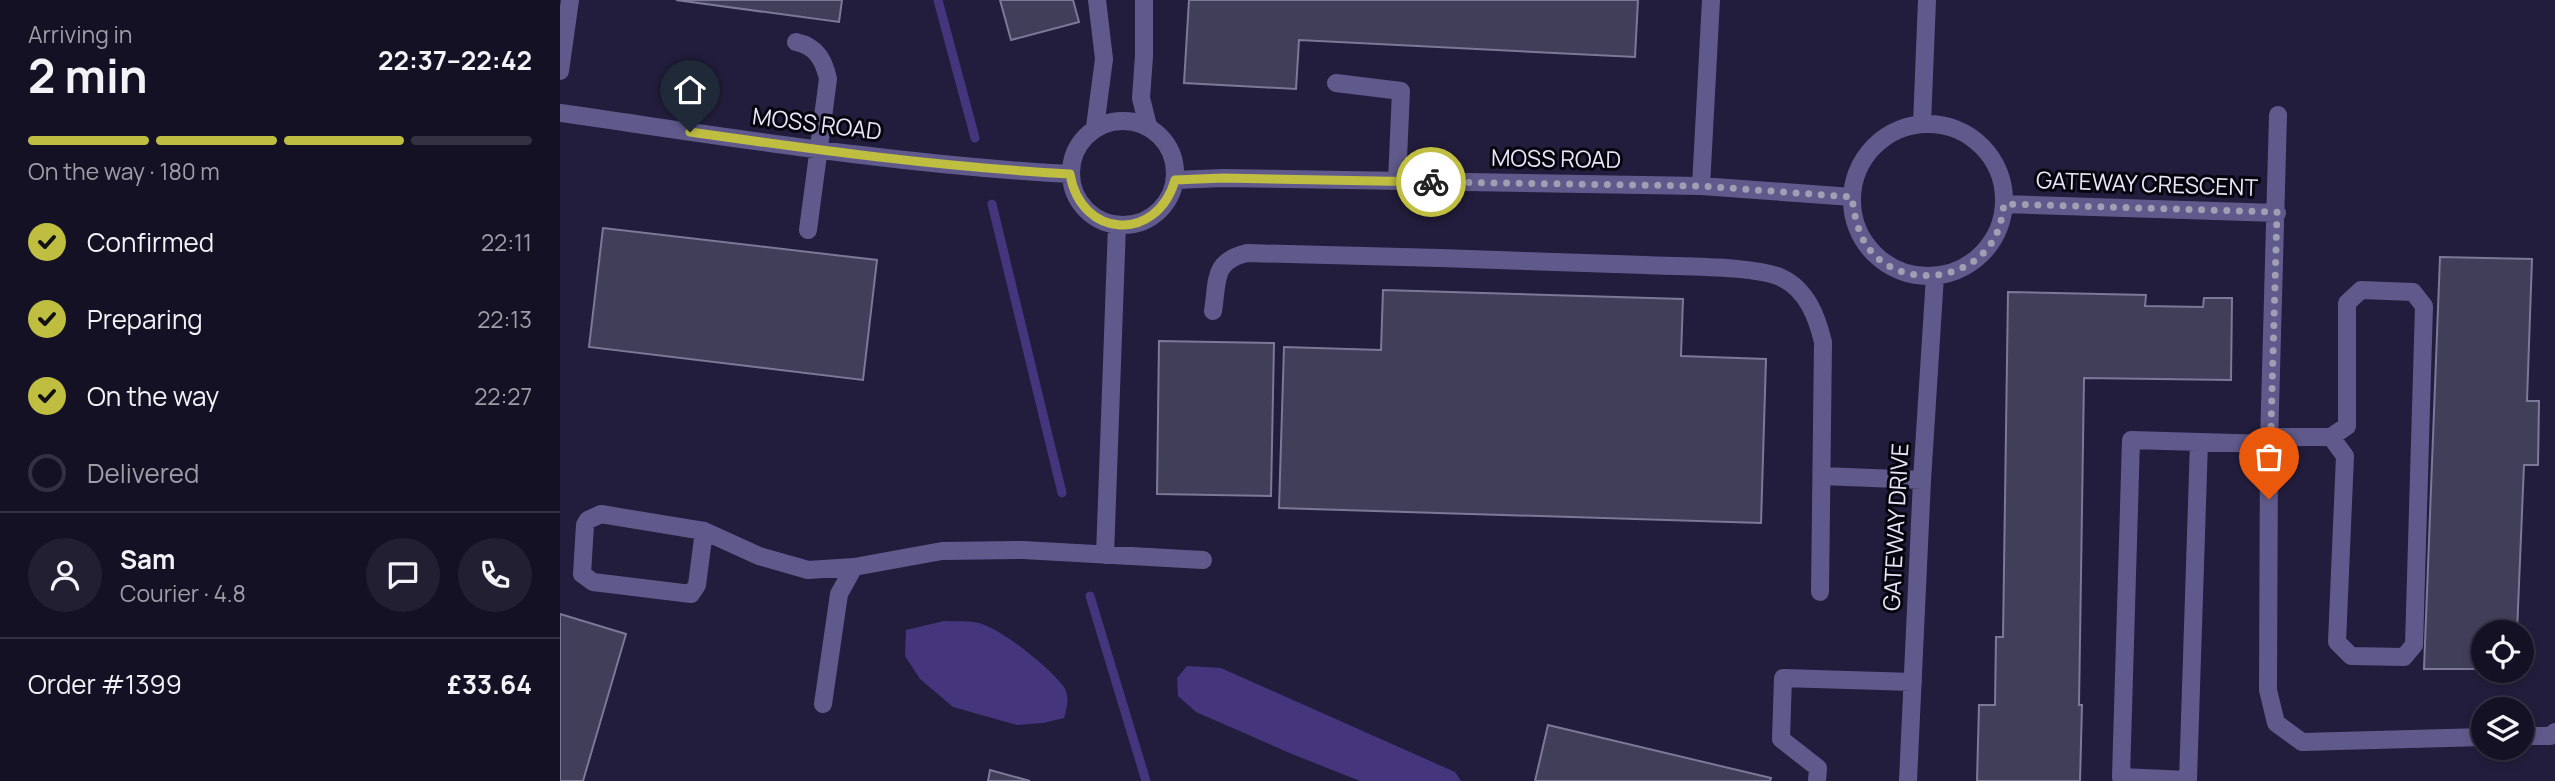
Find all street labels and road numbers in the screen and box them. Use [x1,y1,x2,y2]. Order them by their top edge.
street label: MOSS ROAD [751,99,884,147]
street label: MOSS ROAD [1491,141,1621,175]
street label: GATEWAY CRESCENT [2036,163,2259,203]
street label: GATEWAY DRIVE [1875,442,1915,611]

